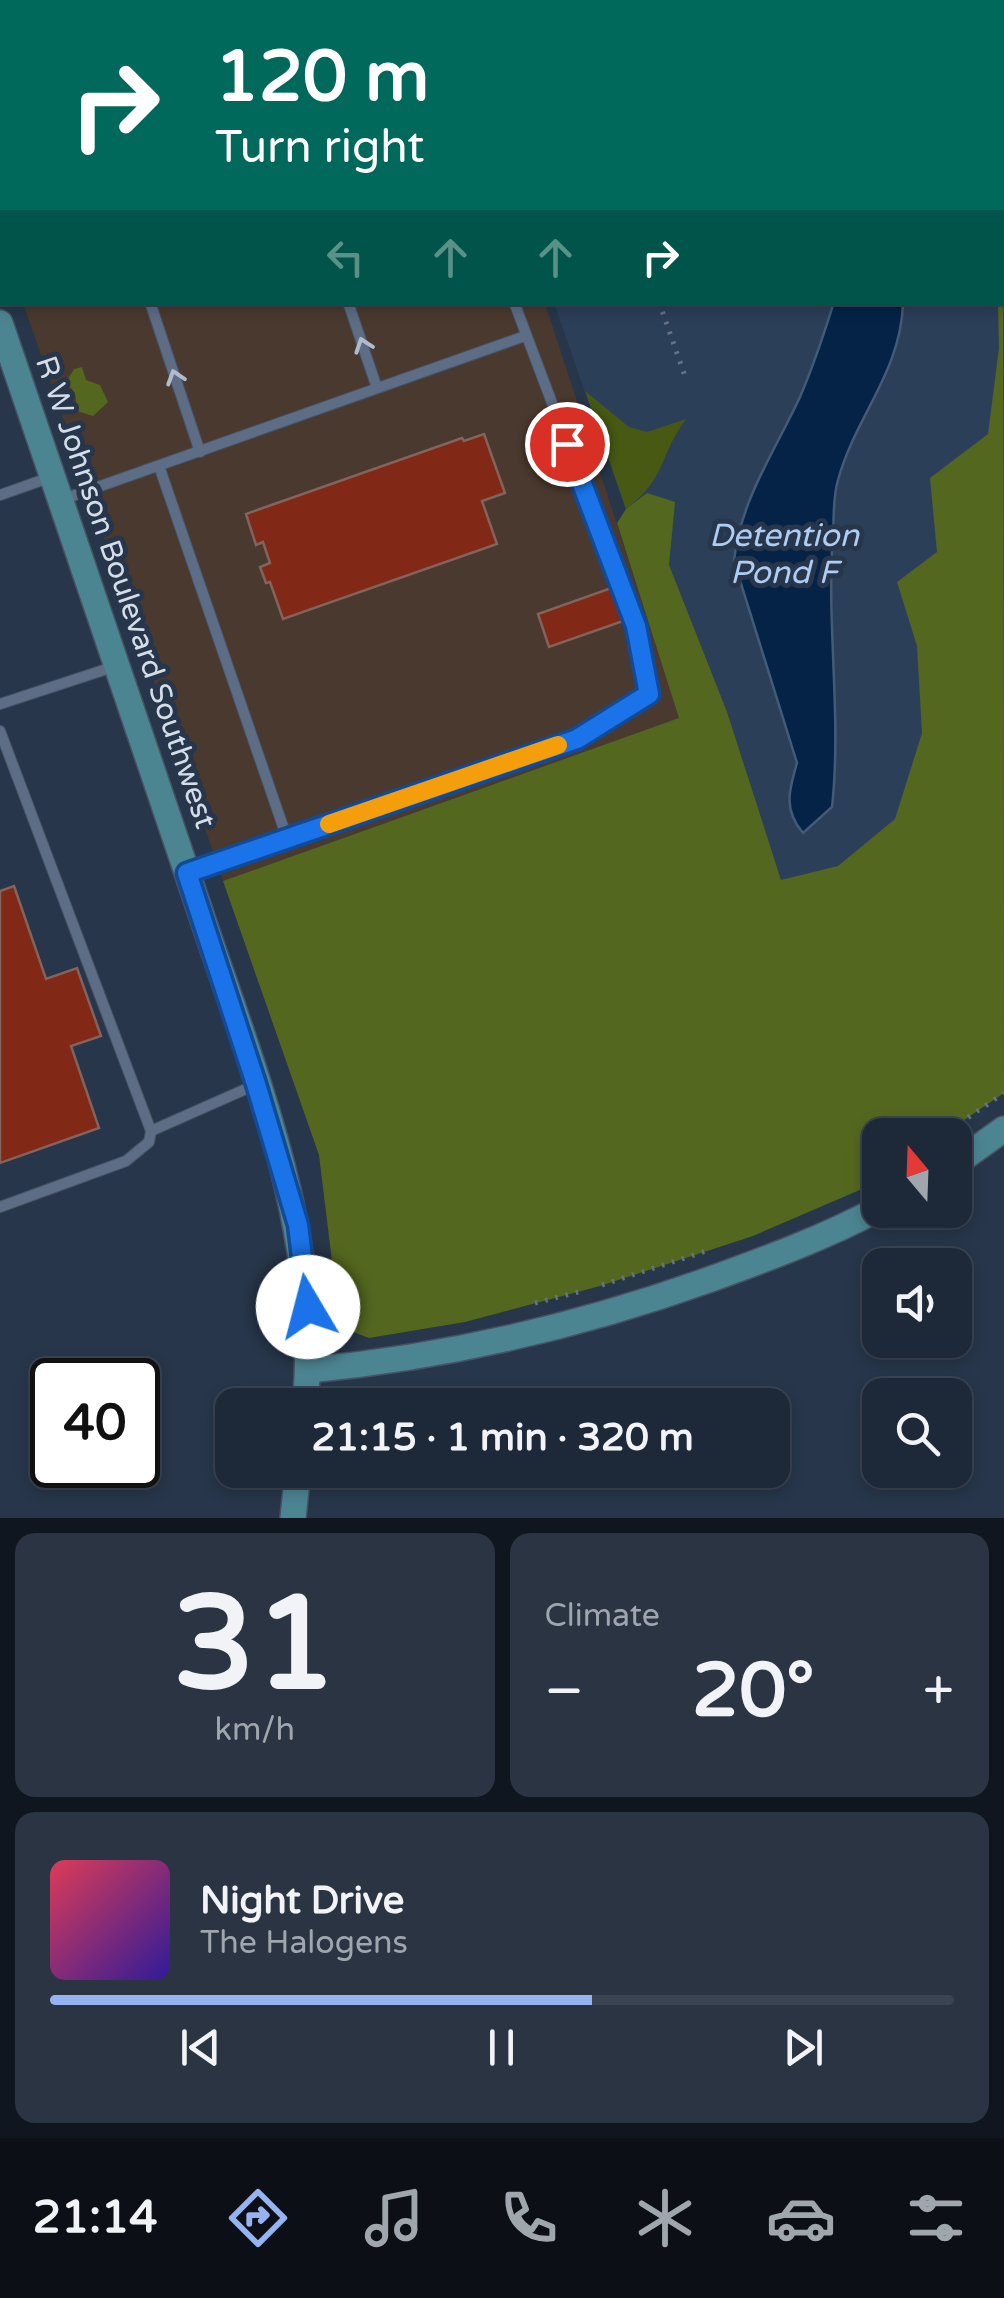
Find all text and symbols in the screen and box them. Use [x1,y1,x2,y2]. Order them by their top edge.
text: 120 m [215,36,429,120]
icon: right [50,40,180,170]
text: Turn right [215,121,424,175]
icon: left [318,230,373,285]
icon: ahead [423,230,478,285]
icon: ahead [528,230,583,285]
icon: right [633,230,688,285]
one-way arrow [354,338,374,355]
street label: R W Johnson Boulevard Southwest [27,351,224,833]
one-way arrow [166,369,186,386]
pin [525,402,610,487]
icon: arrive [540,417,595,472]
water label: Detention Pond F [709,517,860,592]
north arrow [862,1118,972,1228]
map controls [862,1118,972,1488]
button: sound [862,1248,972,1358]
position arrow [256,1255,360,1359]
speed limit sign: 40 [30,1358,160,1488]
button: search [862,1378,972,1488]
text: 21:15 · 1 min · 320 m [311,1415,694,1461]
text: 31 [173,1568,336,1724]
text: Climate [545,1597,660,1635]
text: 20° [692,1646,815,1736]
text: − [545,1659,584,1725]
text: + [923,1659,954,1725]
text: km/h [215,1711,295,1749]
text: Night Drive [200,1878,404,1924]
text: The Halogens [200,1924,408,1962]
icon: previous [173,2020,228,2075]
icon: pause [474,2020,529,2075]
icon: next [776,2020,831,2075]
icon: directions [223,2183,293,2253]
icon: music [359,2183,429,2253]
icon: phone [494,2183,564,2253]
icon: climate [630,2183,700,2253]
icon: car [766,2183,836,2253]
icon: filters [901,2183,971,2253]
text: 21:14 [33,2191,158,2245]

